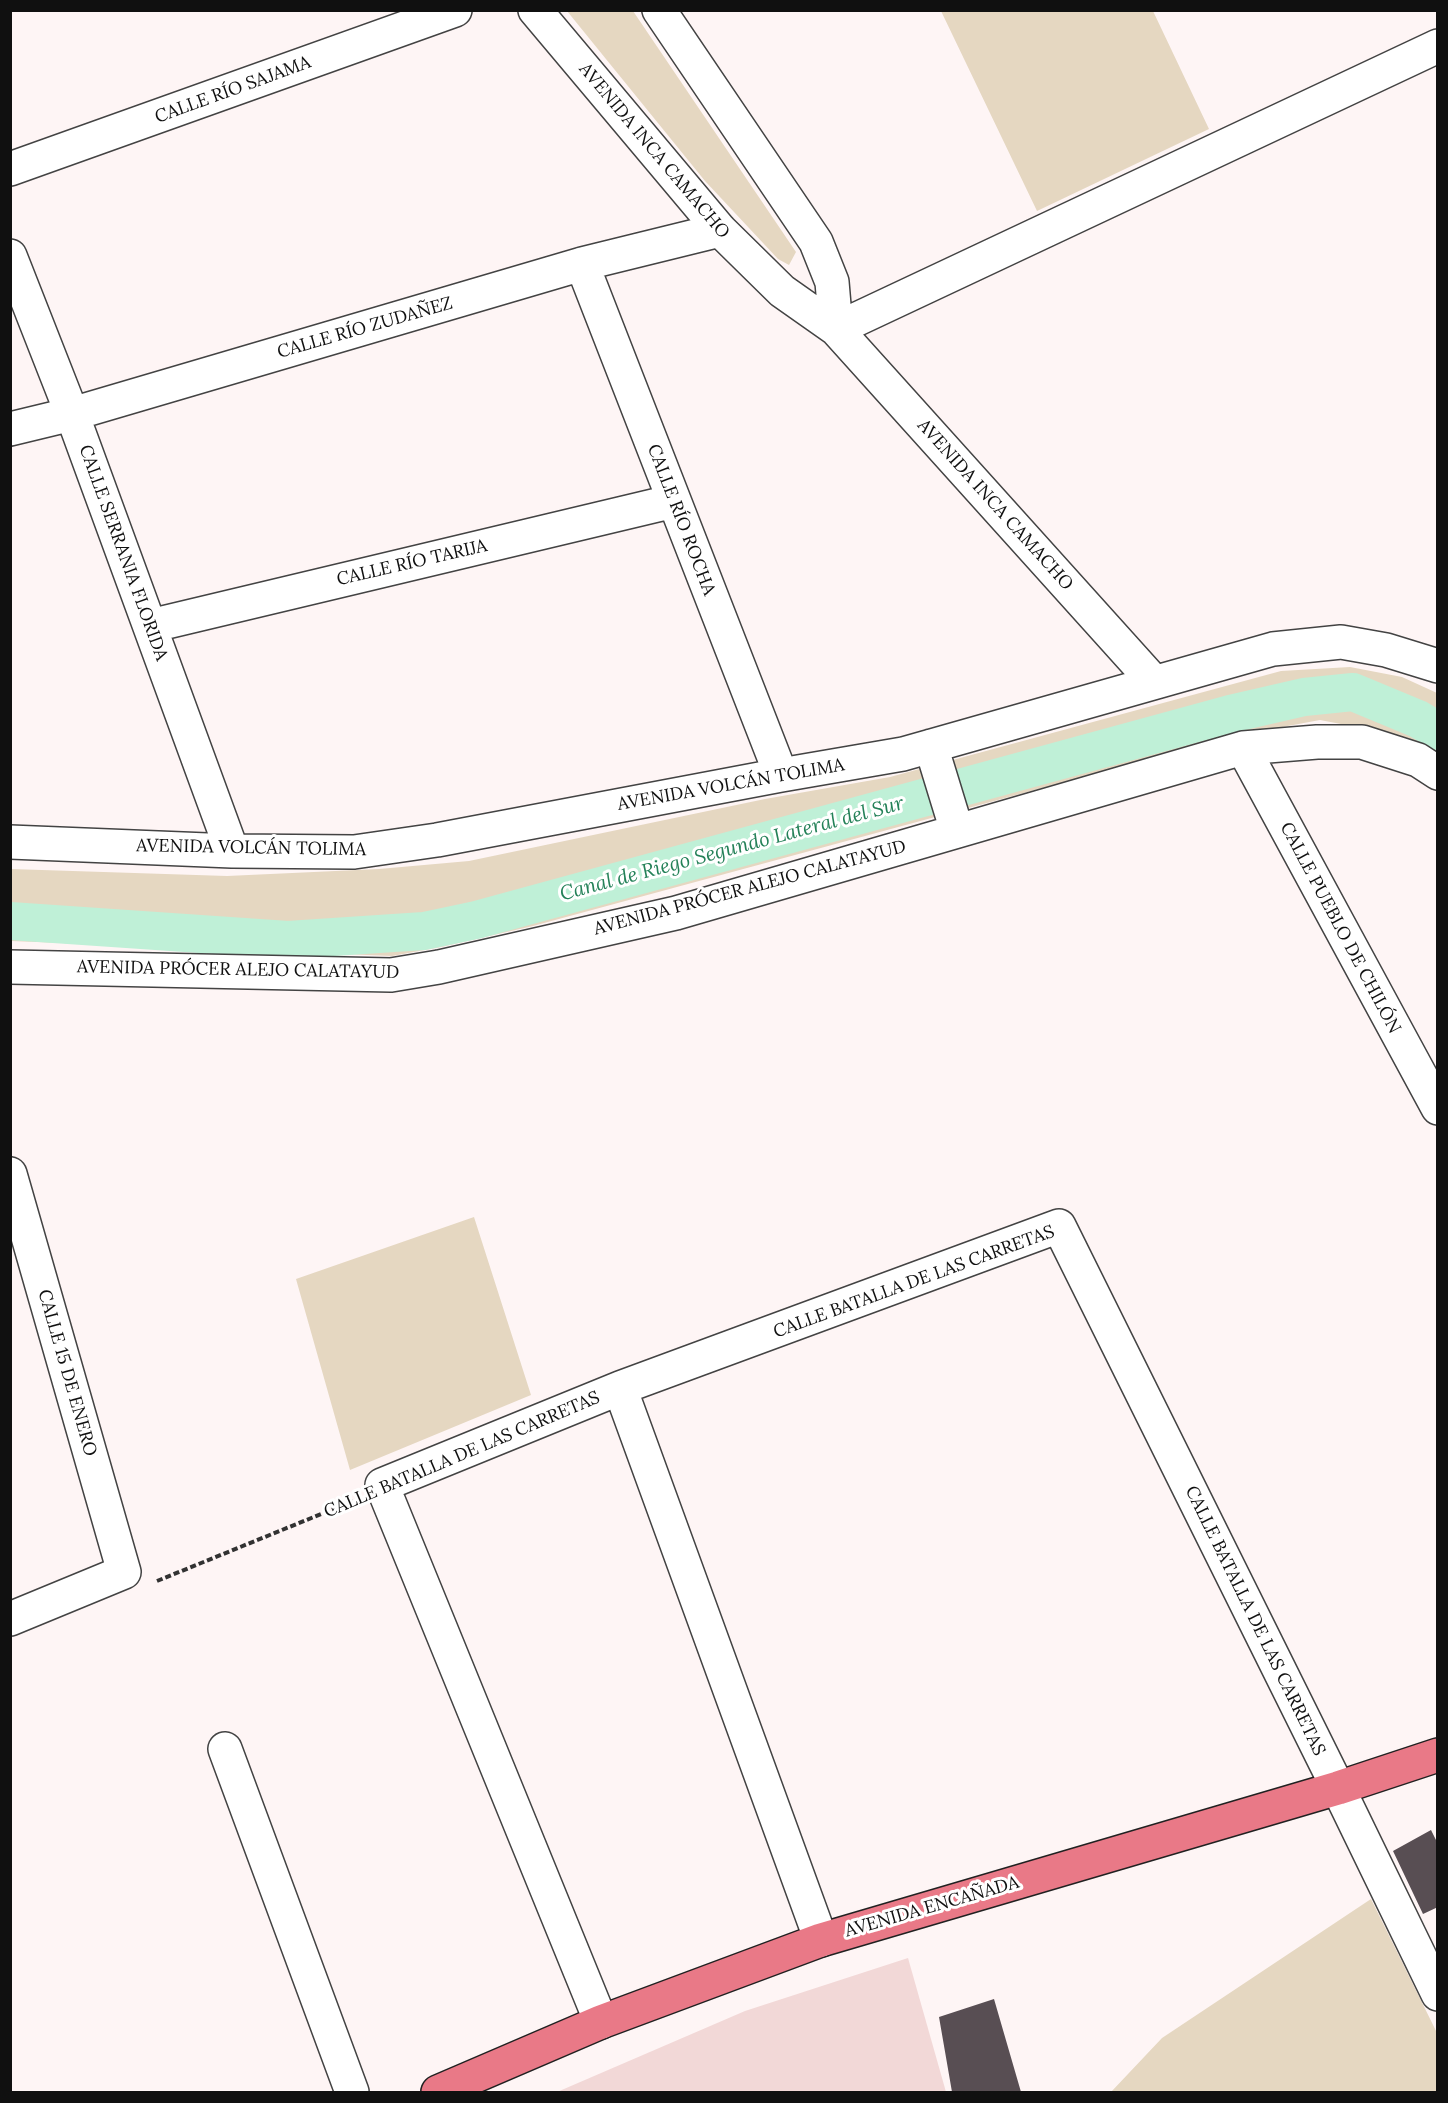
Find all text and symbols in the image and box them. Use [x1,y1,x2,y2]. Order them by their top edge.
street label: CALLE RÍO SAJAMA [152,52,314,128]
street label: AVENIDA INCA CAMACHO [574,59,734,243]
street label: CALLE RÍO ZUDAÑEZ [275,293,455,363]
street label: AVENIDA INCA CAMACHO [913,415,1077,595]
street label: CALLE RÍO ROCHA [642,441,720,599]
street label: CALLE SERRANIA FLORIDA [74,442,172,664]
street label: CALLE RÍO TARIJA [335,535,489,591]
street label: AVENIDA VOLCÁN TOLIMA [616,754,846,816]
water label: Canal de Riego Segundo Lateral del Sur [557,791,907,907]
street label: CALLE PUEBLO DE CHILÓN [1275,819,1405,1037]
street label: AVENIDA VOLCÁN TOLIMA [136,835,366,861]
street label: AVENIDA PRÓCER ALEJO CALATAYUD [591,836,909,940]
street label: AVENIDA PRÓCER ALEJO CALATAYUD [77,956,399,984]
street label: CALLE BATALLA DE LAS CARRETAS [771,1221,1057,1343]
street label: CALLE 15 DE ENERO [33,1287,101,1459]
street label: CALLE BATALLA DE LAS CARRETAS [321,1387,603,1523]
street label: CALLE BATALLA DE LAS CARRETAS [1180,1483,1330,1759]
street label: AVENIDA ENCAÑADA [842,1872,1022,1942]

